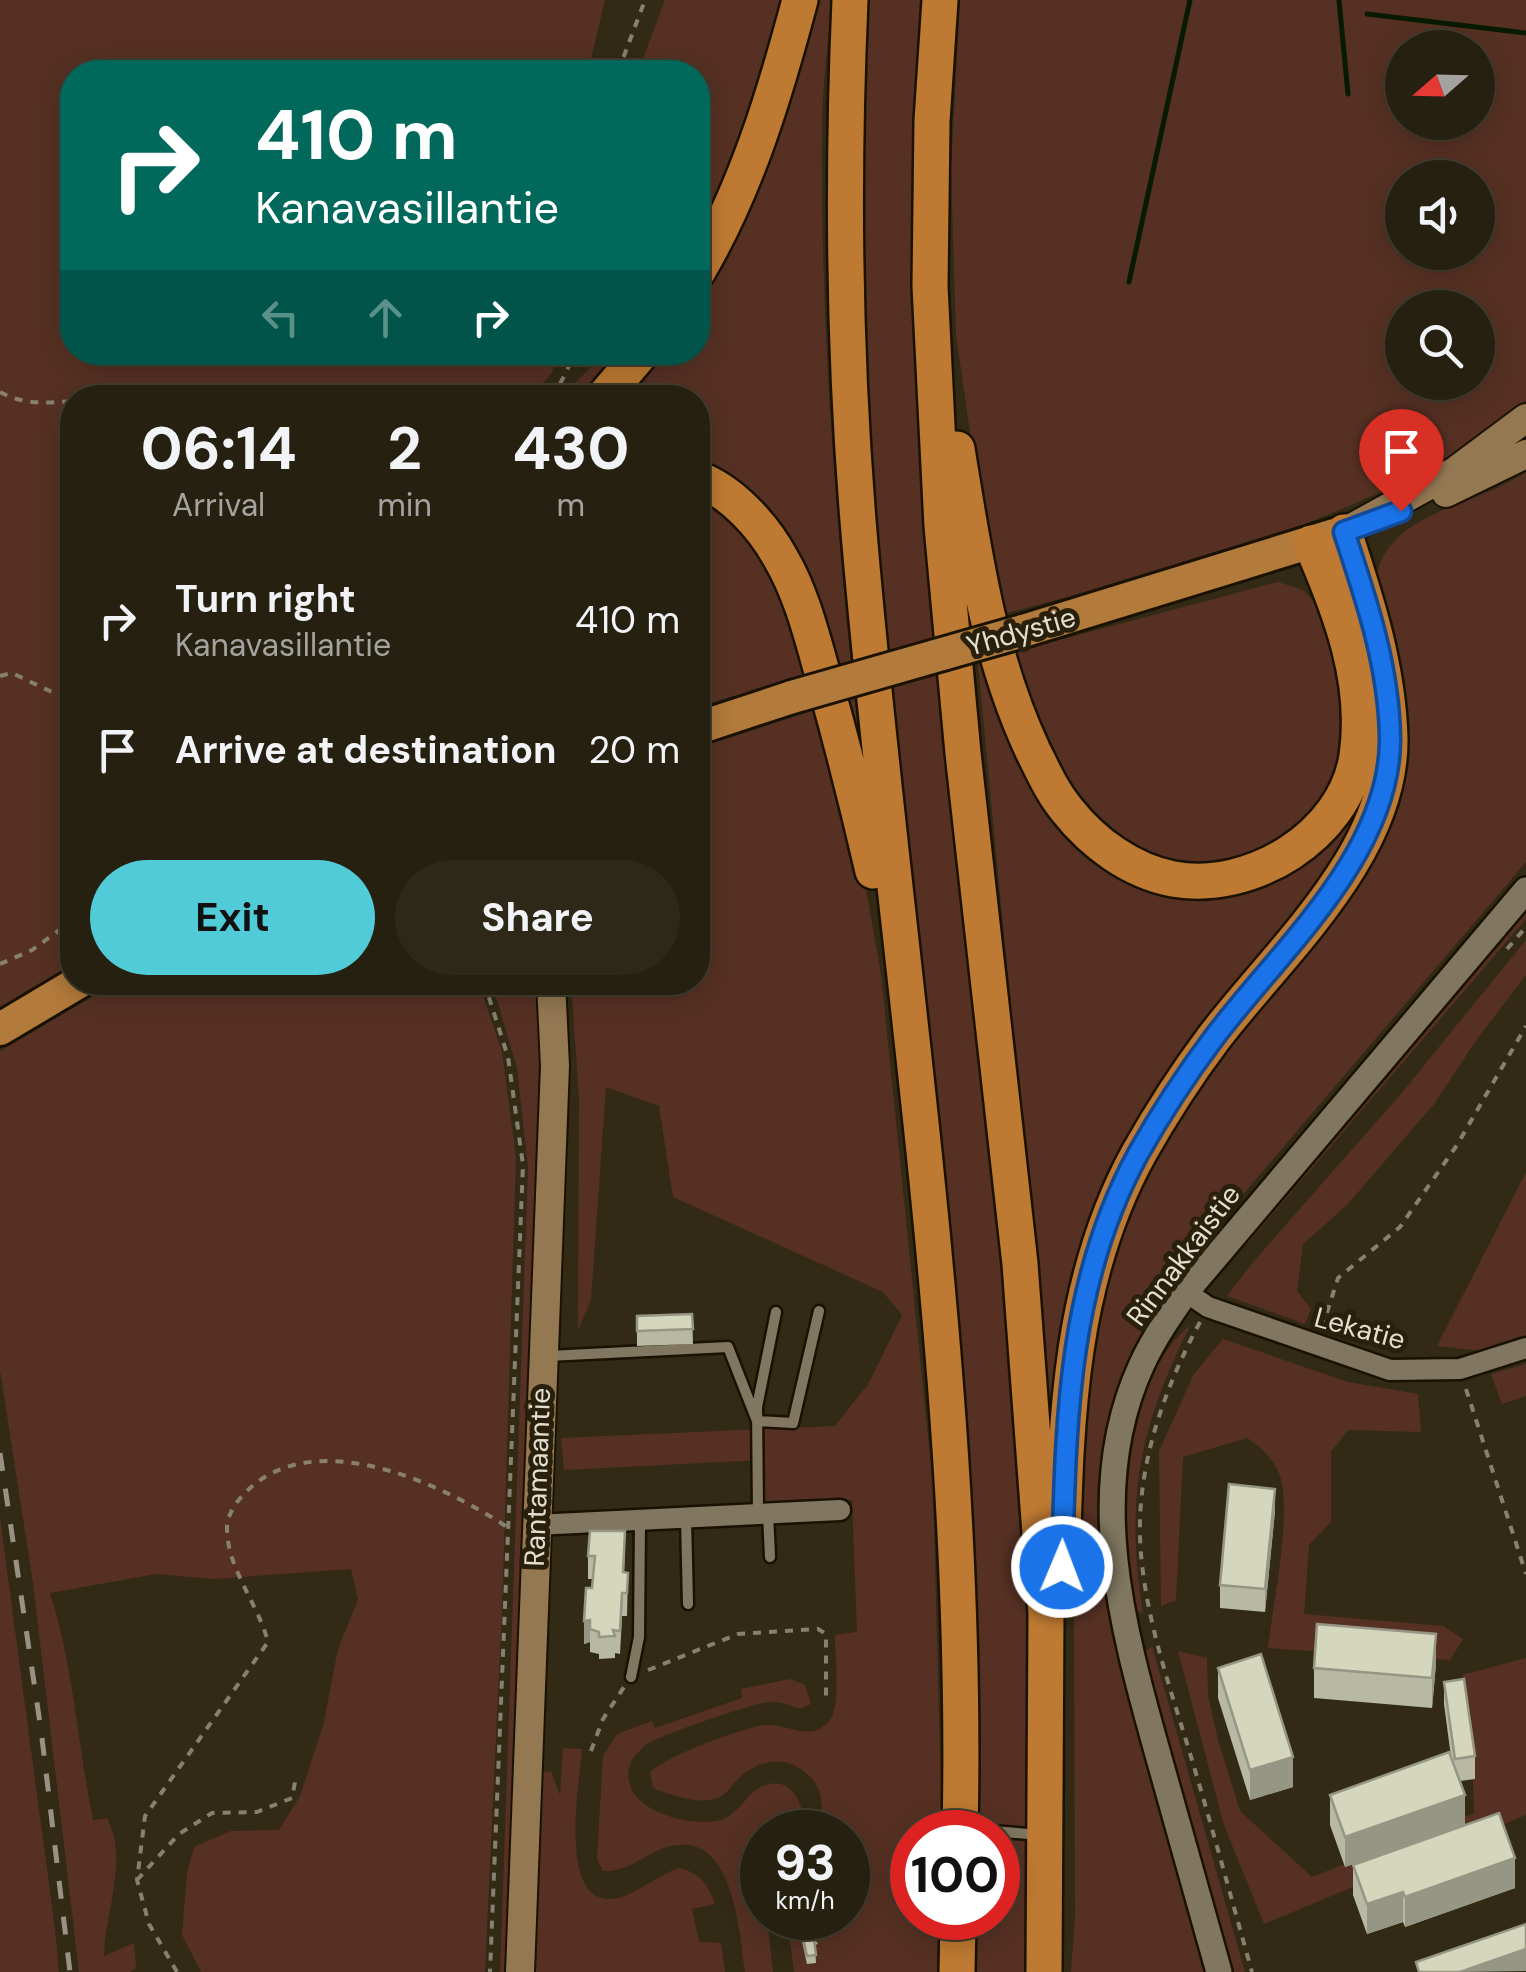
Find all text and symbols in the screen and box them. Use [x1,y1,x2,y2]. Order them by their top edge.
north arrow [1385,30,1495,140]
map controls [1385,30,1495,400]
text: 410 m [255,90,458,181]
icon: right [90,100,220,230]
button: sound [1385,160,1495,270]
text: Kanavasillantie [255,178,559,237]
icon: left [253,290,308,345]
icon: ahead [358,290,413,345]
icon: right [463,290,518,345]
button: search [1385,290,1495,400]
text: 06:14 [140,409,297,488]
text: 2 [387,409,422,488]
text: 430 [512,409,630,488]
pin [1359,409,1444,512]
icon: arrive [1374,424,1429,479]
text: Arrival [172,484,265,526]
text: min [377,484,432,526]
text: m [557,484,585,526]
text: Turn right [175,574,356,624]
icon: right [90,593,145,648]
text: 410 m [575,595,680,645]
street label: Yhdystie [962,598,1080,665]
text: Kanavasillantie [175,624,391,666]
icon: arrive [90,723,145,778]
text: Arrive at destination [175,725,557,775]
text: 20 m [589,725,680,775]
button: Exit [90,860,375,975]
button: Share [395,860,680,975]
street label: Rinnakkaistie [1118,1177,1249,1333]
street label: Lekatie [1310,1299,1409,1358]
street label: Rantamaantie [516,1387,559,1567]
position arrow [1010,1515,1114,1619]
speed limit sign: 100 [890,1810,1020,1940]
text: 93 [774,1830,836,1896]
text: km/h [775,1884,835,1917]

